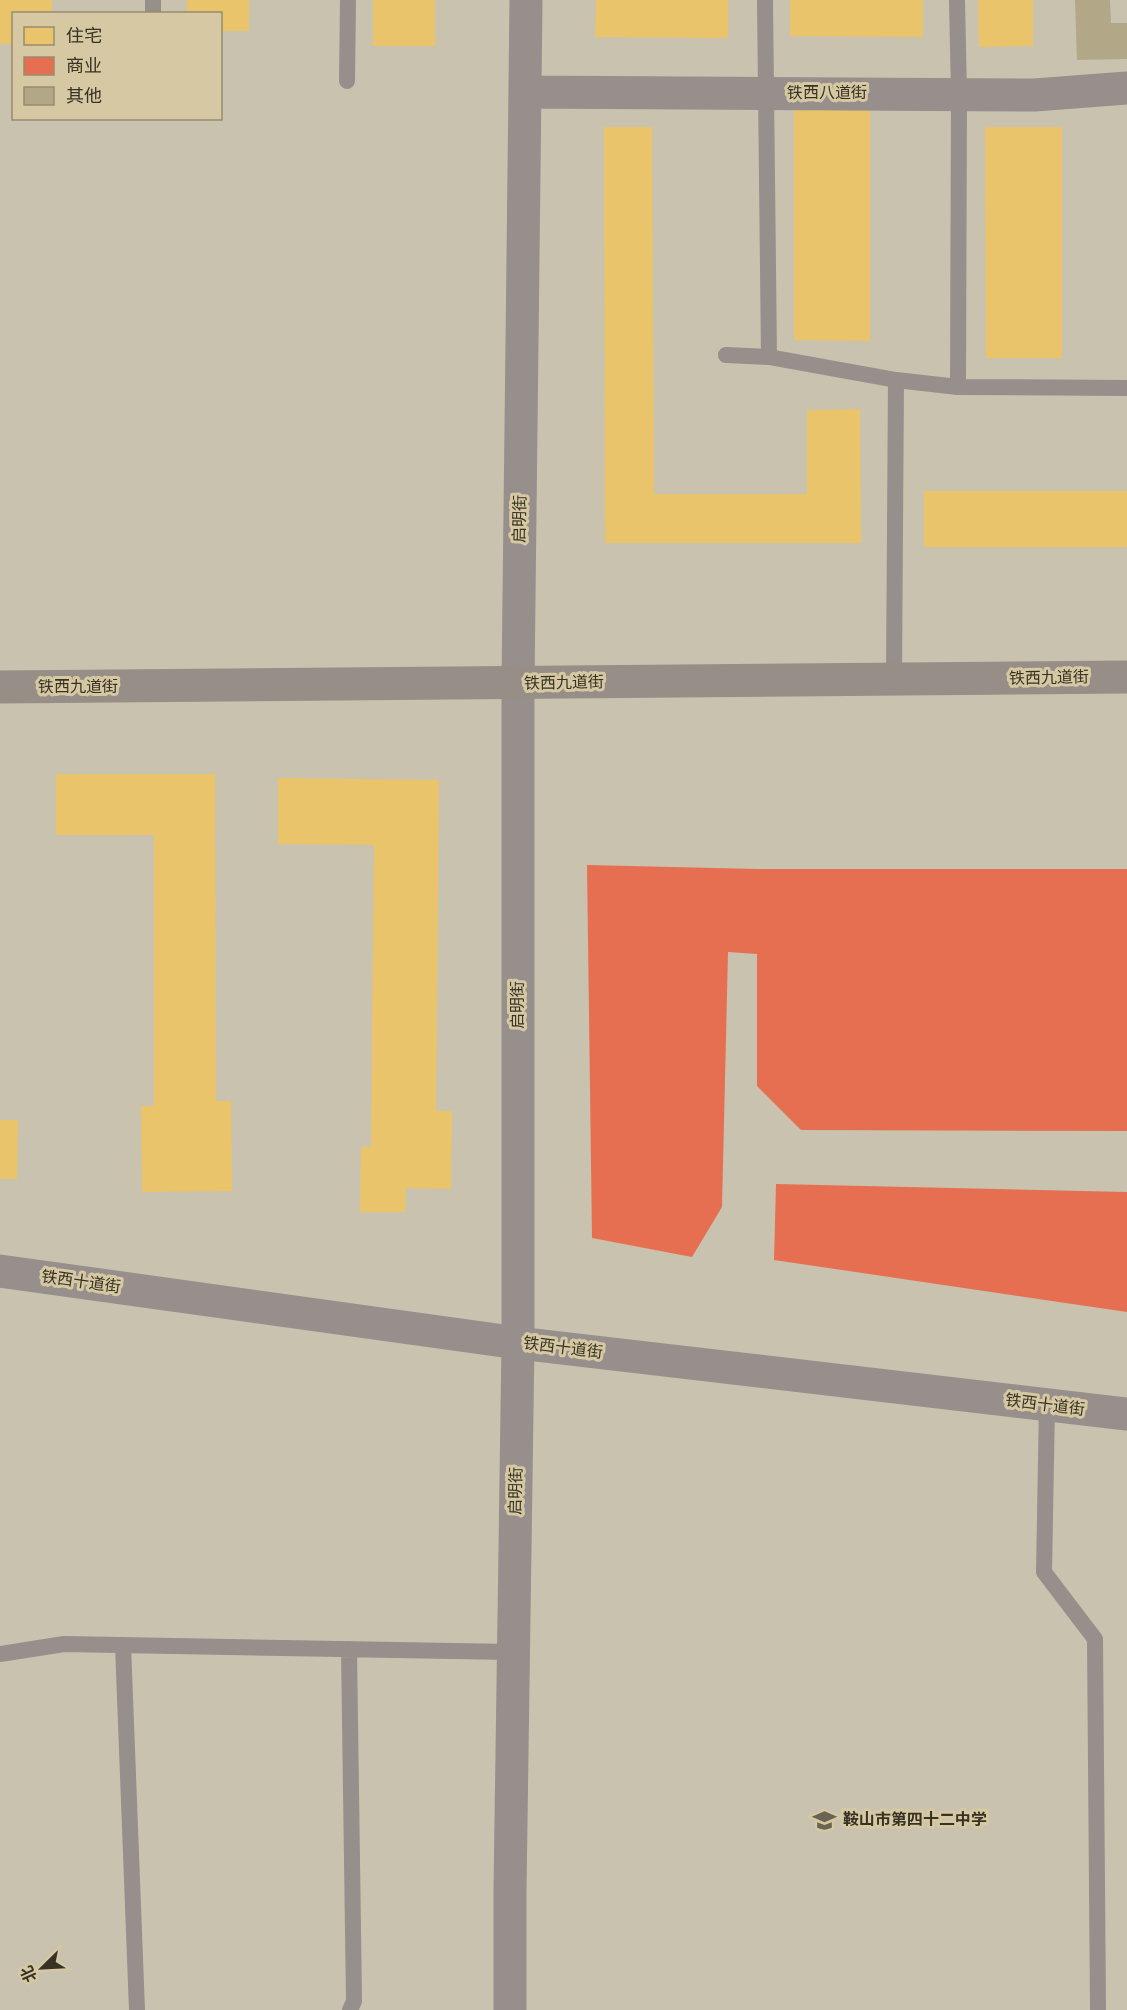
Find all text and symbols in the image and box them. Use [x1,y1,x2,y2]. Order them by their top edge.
legend [12,12,222,120]
text: 住宅 [66,25,102,47]
text: 商业 [66,55,102,77]
street label: 铁西八道街 [787,83,867,103]
text: 其他 [66,85,102,107]
street label: 启明街 [510,495,530,543]
street label: 铁西九道街 [1009,667,1089,689]
street label: 铁西九道街 [524,672,604,694]
street label: 铁西九道街 [38,677,118,697]
street label: 启明街 [508,981,528,1029]
street label: 铁西十道街 [40,1267,122,1297]
street label: 铁西十道街 [522,1333,604,1363]
street label: 铁西十道街 [1004,1390,1086,1420]
street label: 启明街 [506,1467,526,1515]
school or university icon: 鞍山市第四十二中学 [812,1807,838,1833]
place label: 鞍山市第四十二中学 [843,1810,987,1830]
north arrow [12,1938,72,1998]
text: 北 [17,1962,42,1985]

